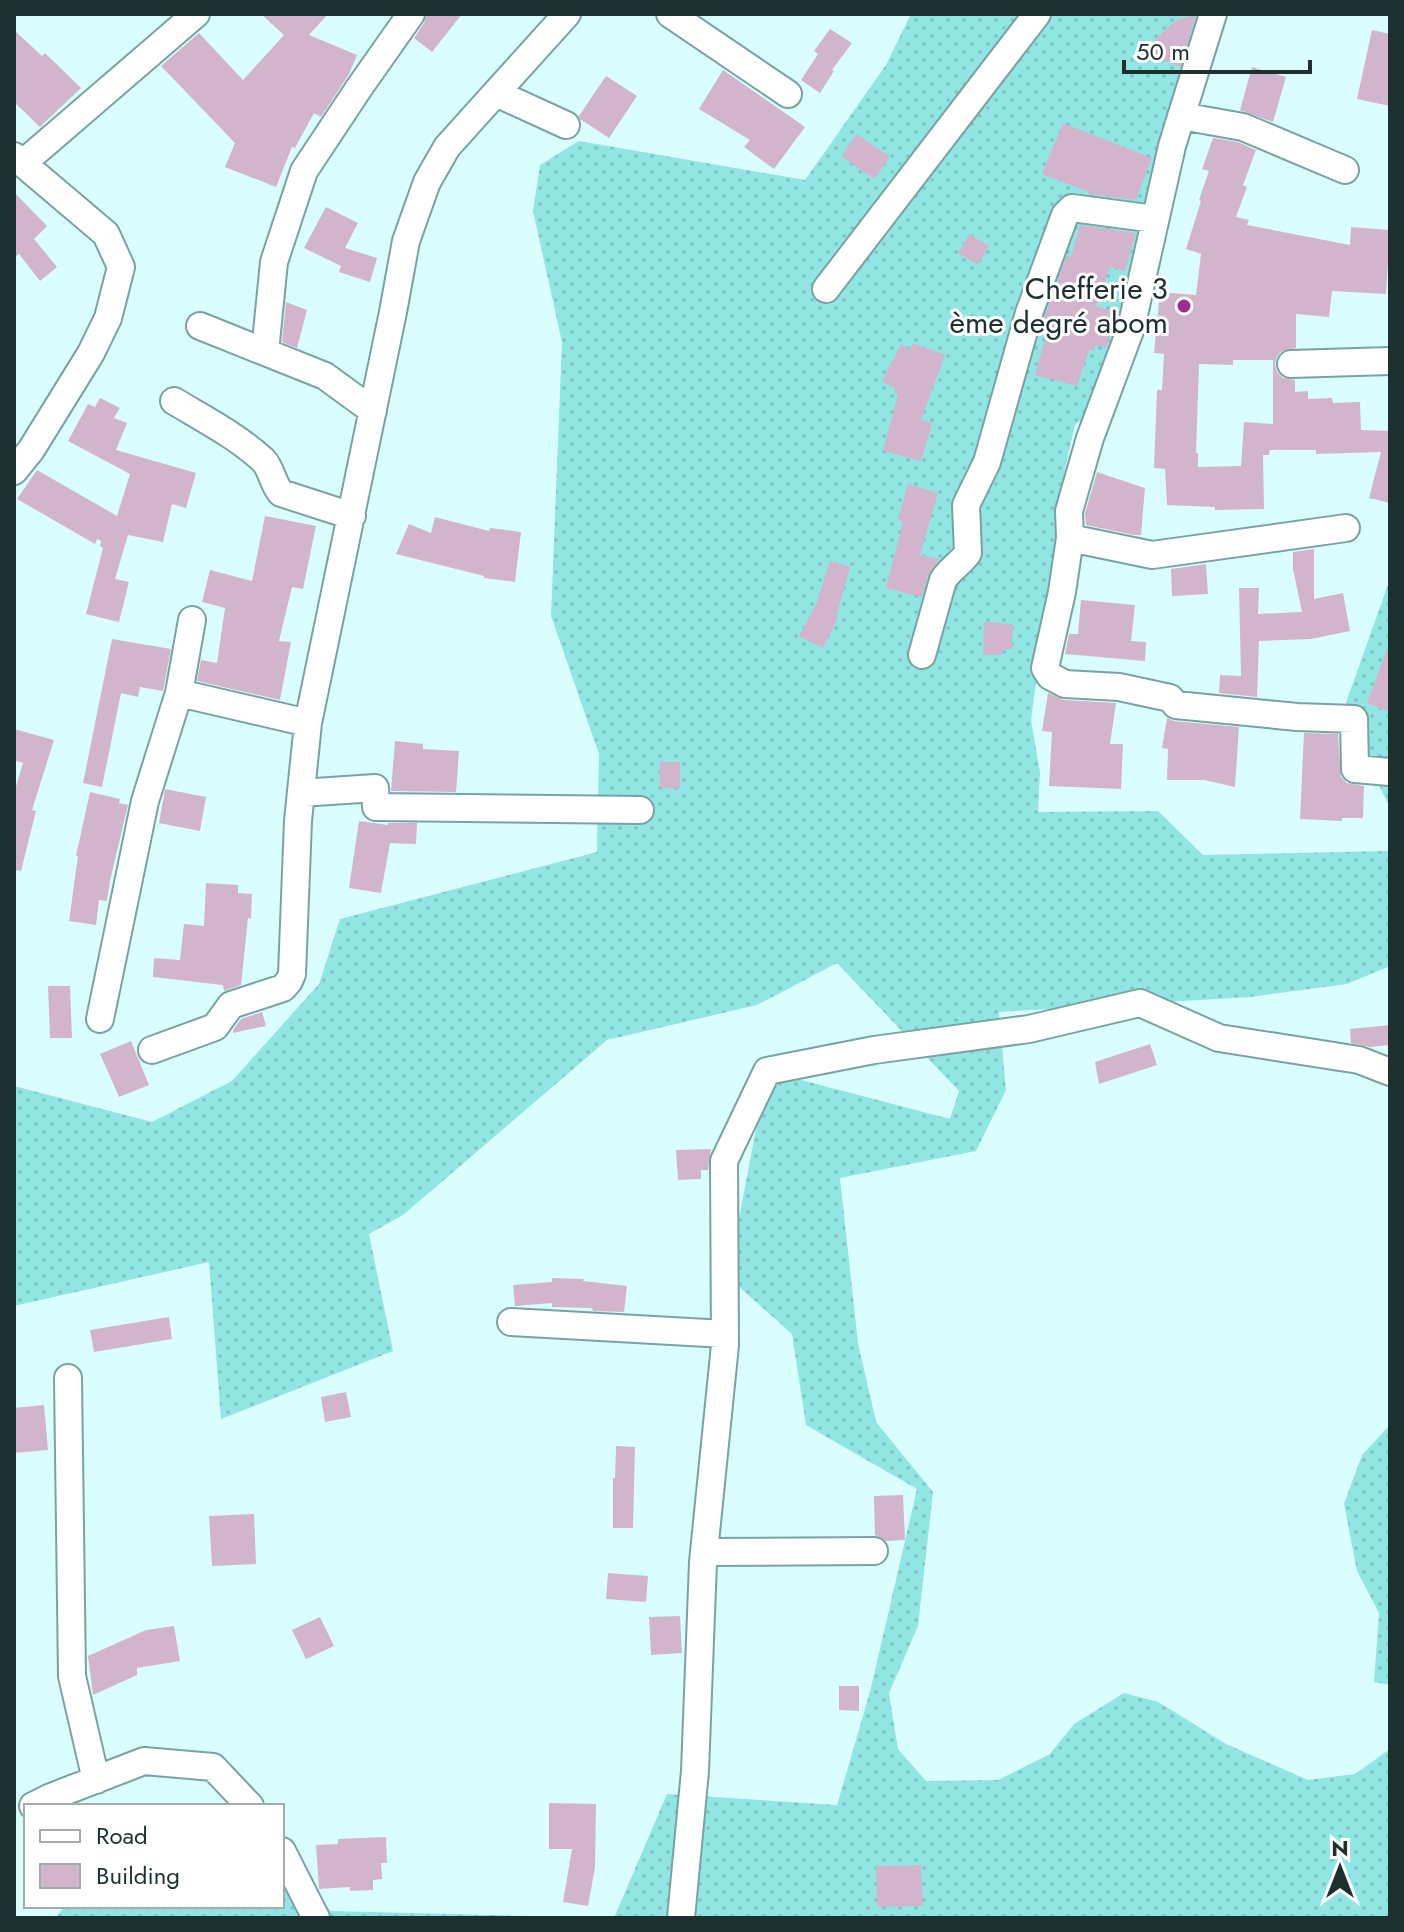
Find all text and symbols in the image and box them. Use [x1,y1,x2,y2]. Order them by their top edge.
scale bar [1124,24,1310,74]
text: 50 m [1136,34,1190,69]
place label: Chefferie 3 ème degré abom [949,267,1168,344]
marker: Chefferie 3 ème degré abom [1175,297,1193,315]
legend [24,1804,284,1908]
text: Road [96,1818,148,1853]
north arrow [1300,1828,1380,1908]
text: N [1331,1832,1349,1864]
text: Building [96,1858,180,1893]

